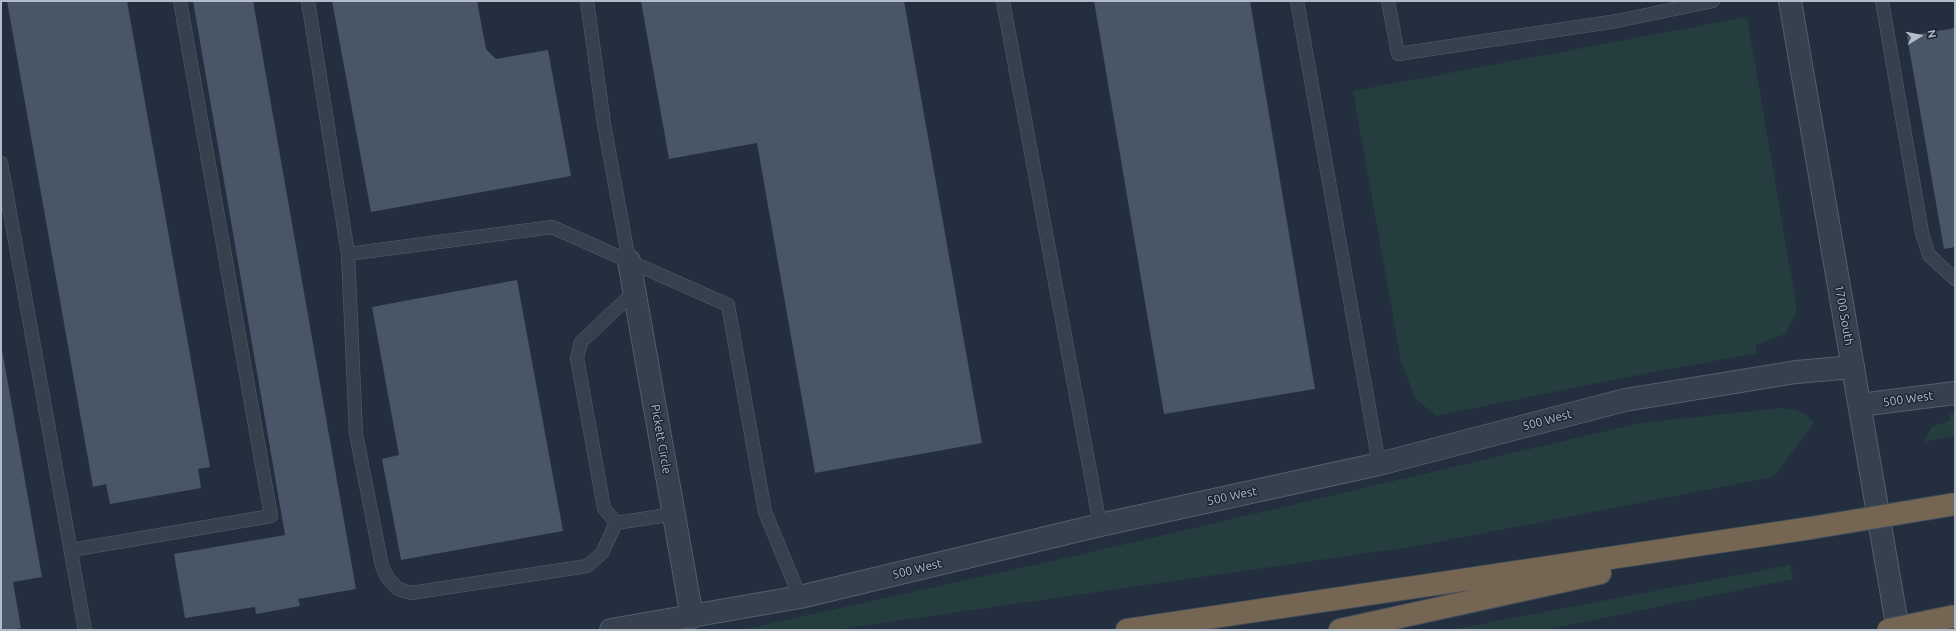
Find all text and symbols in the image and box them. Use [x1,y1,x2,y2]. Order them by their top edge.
north arrow [1900,16,1940,56]
text: N [1925,29,1938,39]
street label: 1700 South [1832,283,1856,347]
street label: 500 West [1882,388,1934,410]
street label: Pickett Circle [648,403,674,475]
street label: 500 West [1521,407,1573,433]
street label: 500 West [1206,484,1258,508]
street label: 500 West [891,556,943,582]

